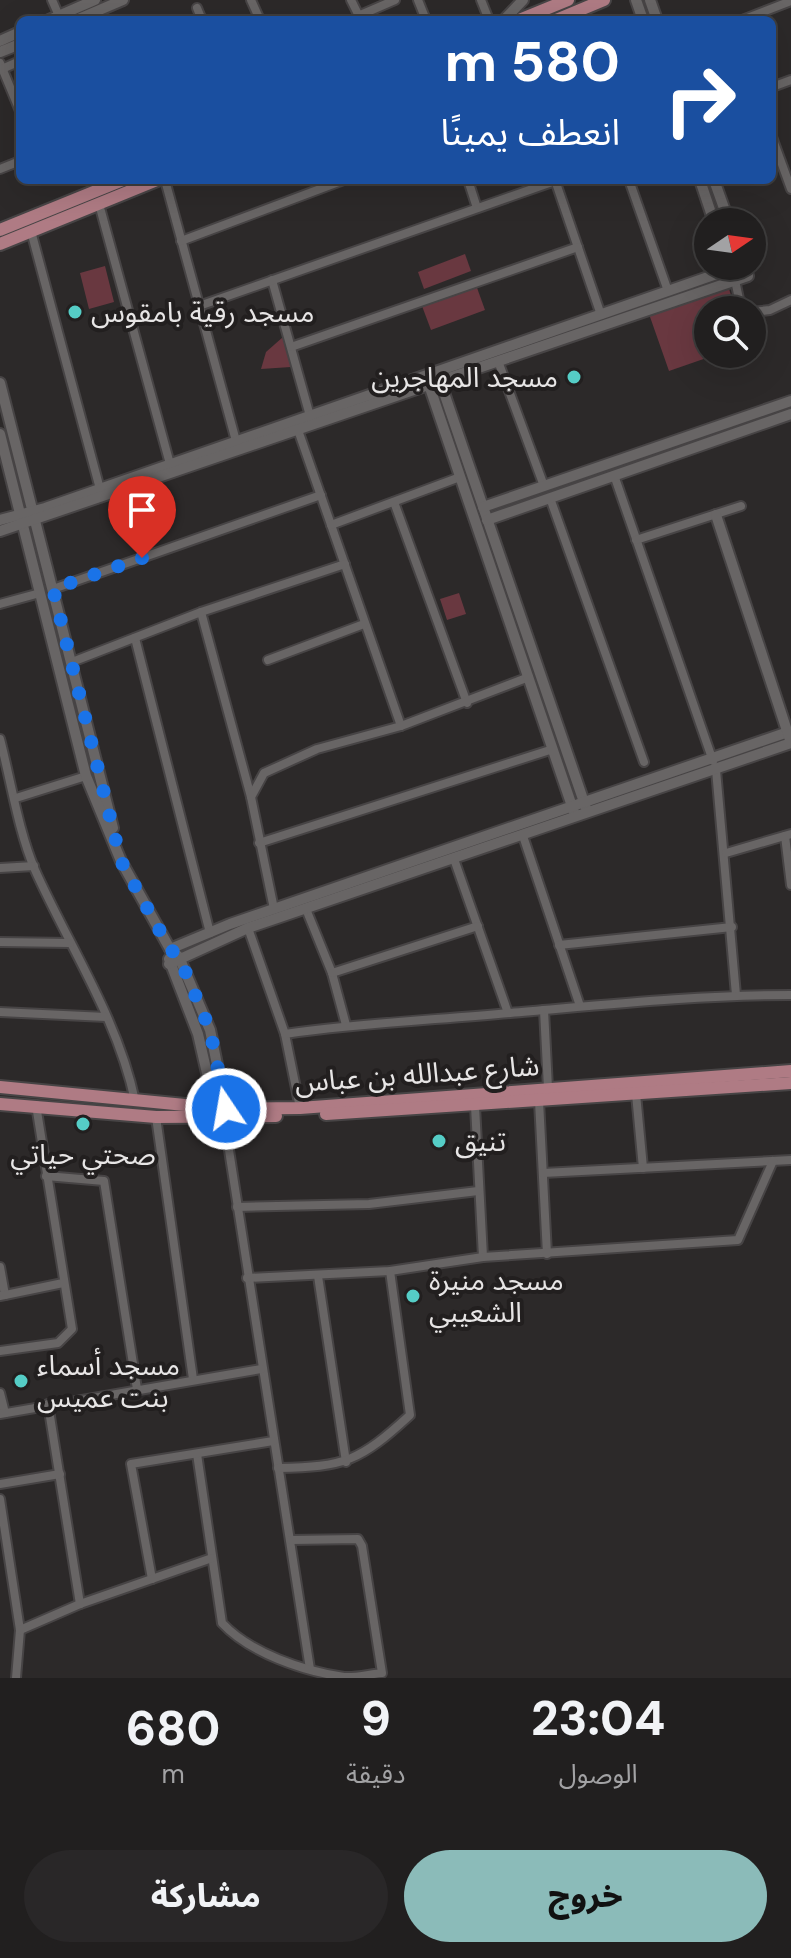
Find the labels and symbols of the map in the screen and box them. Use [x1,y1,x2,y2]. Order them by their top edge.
north arrow [694,208,766,280]
place label: مسجد رقية بامقوس [91,294,314,331]
marker: مسجد رقية بامقوس [66,303,84,321]
place label: مسجد المهاجرين [371,359,558,396]
marker: مسجد المهاجرين [565,368,583,386]
pin [108,476,176,558]
street label: شارع عبدالله بن عباس [293,1047,541,1103]
position arrow [184,1067,268,1151]
marker: صحتي حياتي [74,1115,92,1133]
place label: تنيق [455,1123,506,1160]
marker: تنيق [430,1132,448,1150]
place label: صحتي حياتي [10,1136,156,1175]
place label: مسجد منيرة الشعيبي [429,1262,564,1333]
marker: مسجد منيرة الشعيبي [404,1287,422,1305]
place label: مسجد أسماء بنت عميس [37,1347,180,1416]
marker: مسجد أسماء بنت عميس [12,1372,30,1390]

